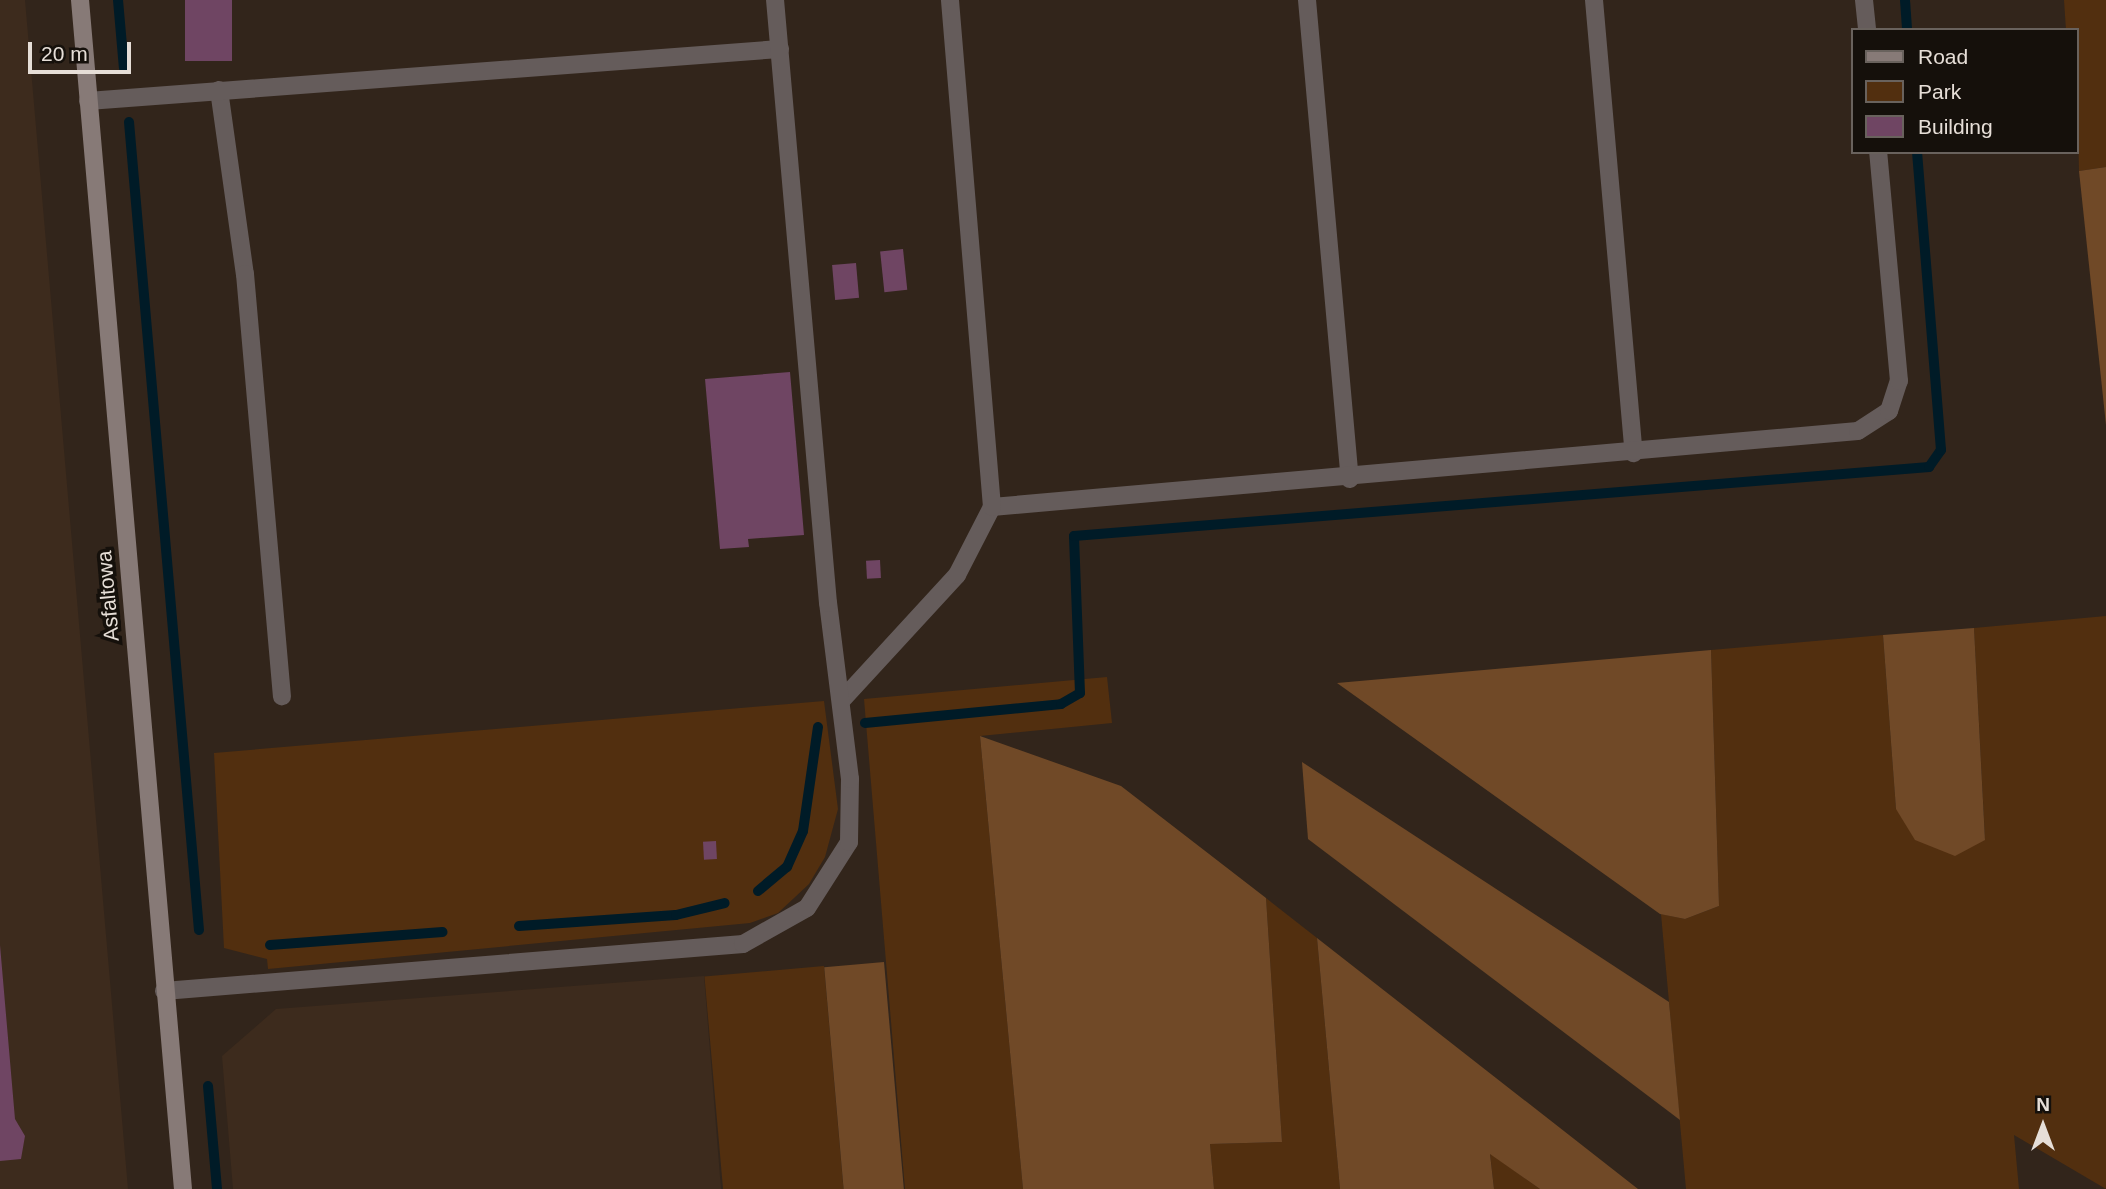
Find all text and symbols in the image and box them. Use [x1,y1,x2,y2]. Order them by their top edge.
scale bar [32,28,135,72]
legend [1850,28,2078,154]
text: 20 m [41,42,88,65]
text: Road [1918,45,1968,68]
text: Park [1918,80,1961,103]
text: Building [1918,115,1993,138]
street label: Asfaltowa [91,550,125,642]
north arrow [2008,1091,2078,1161]
text: N [2036,1094,2050,1115]

